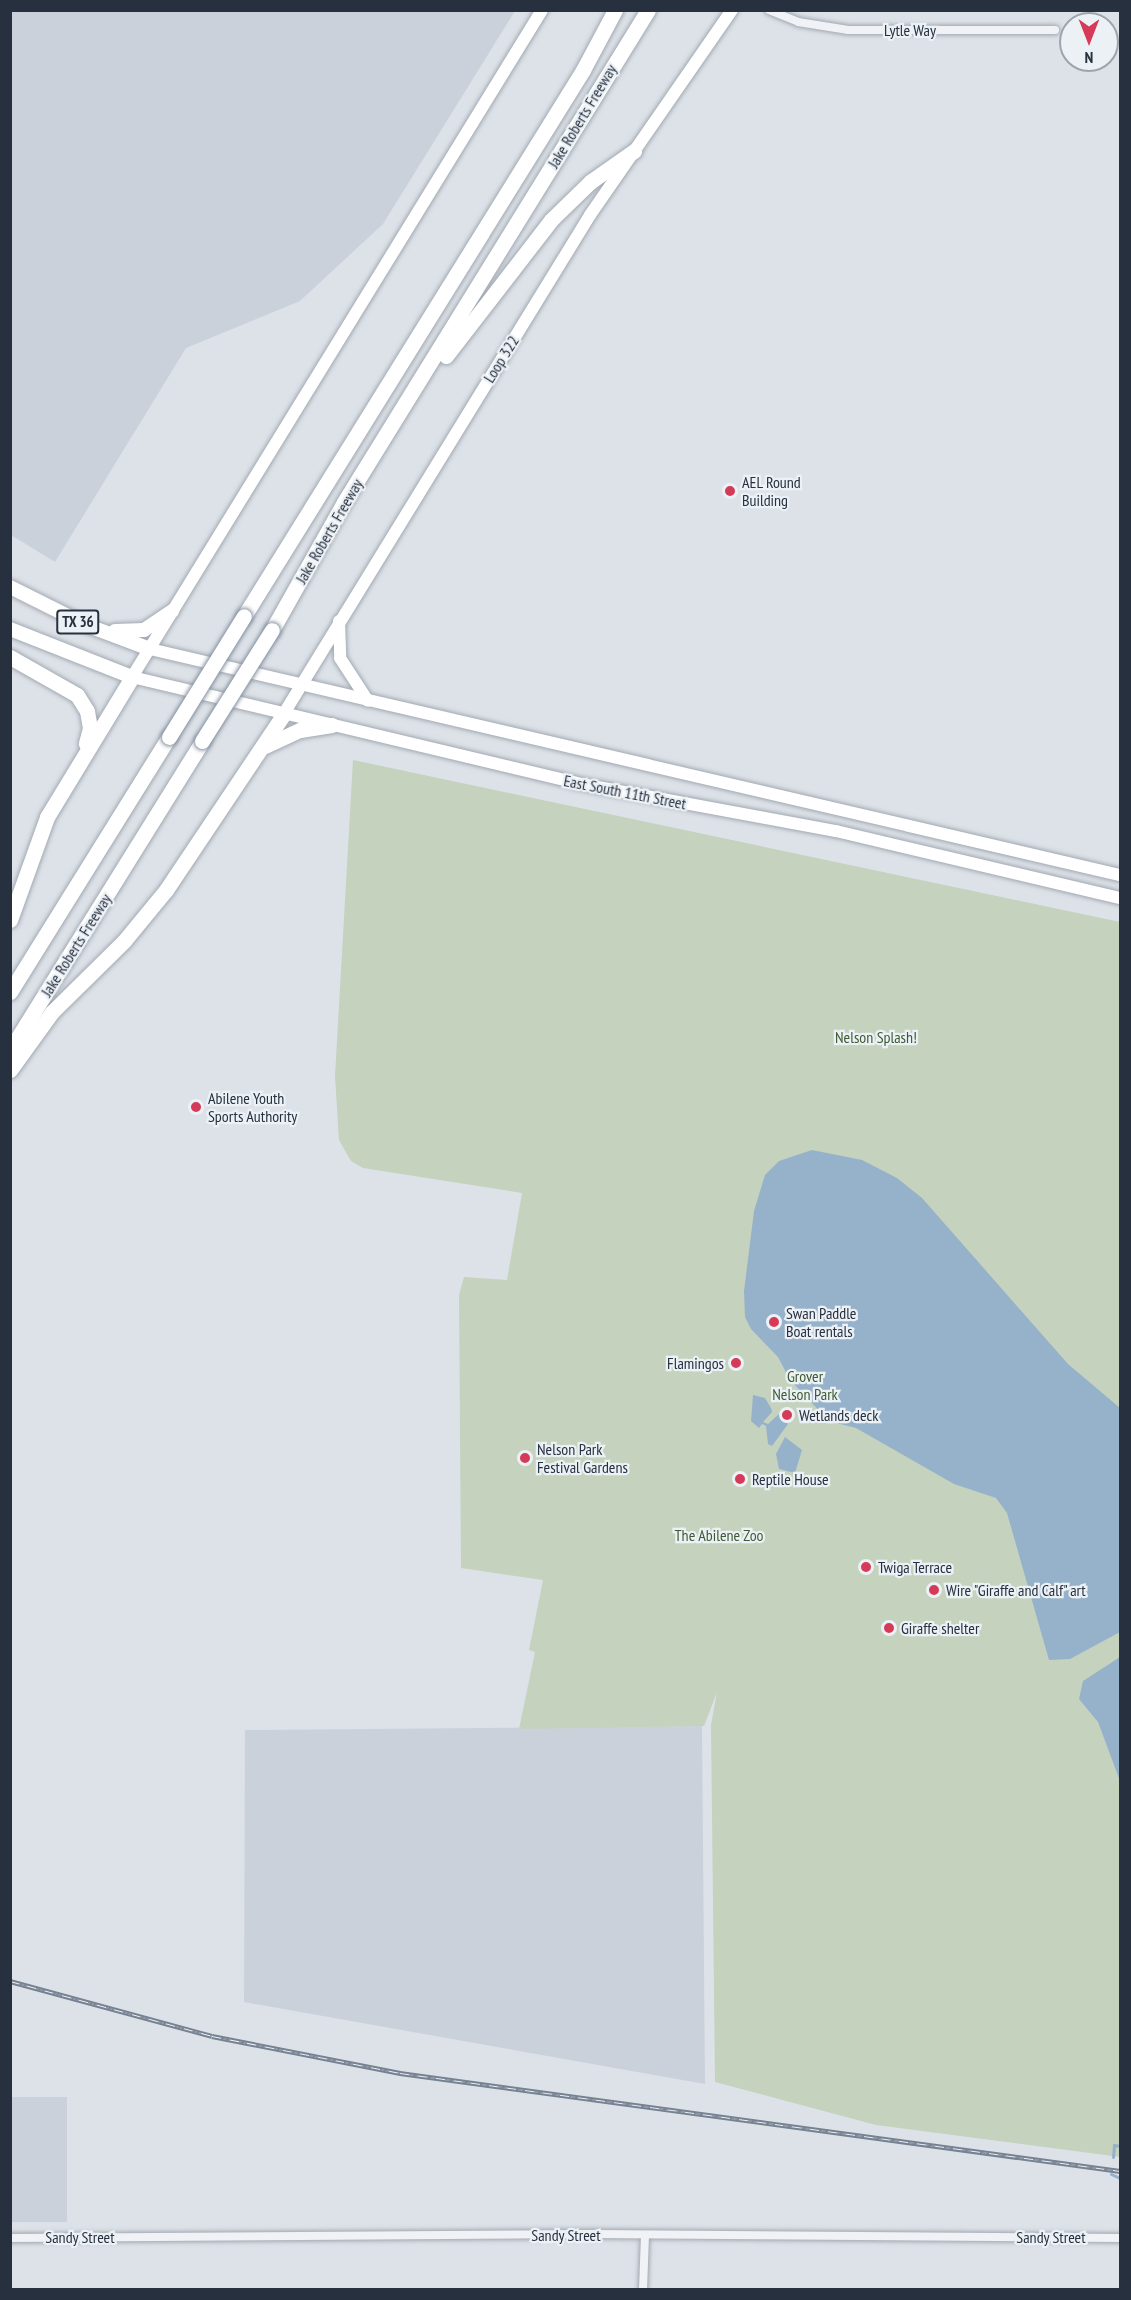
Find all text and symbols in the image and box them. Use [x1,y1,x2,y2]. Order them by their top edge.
north arrow [1059,12,1119,72]
street label: Lytle Way [884,20,936,40]
text: N [1085,48,1093,68]
street label: Jake Roberts Freeway [543,61,621,171]
street label: Loop 322 [479,332,523,386]
place label: AEL Round Building [742,472,801,510]
street label: Jake Roberts Freeway [291,475,367,587]
marker: AEL Round Building [723,484,737,498]
road number: TX 36 [56,610,100,634]
street label: East South 11th Street [562,771,688,813]
street label: Jake Roberts Freeway [37,890,115,1000]
park label: Nelson Splash! [835,1027,917,1047]
place label: Abilene Youth Sports Authority [208,1088,298,1126]
marker: Abilene Youth Sports Authority [189,1100,203,1114]
place label: Swan Paddle Boat rentals [786,1303,856,1341]
marker: Swan Paddle Boat rentals [767,1315,781,1329]
place label: Flamingos [667,1353,724,1373]
marker: Flamingos [729,1356,743,1370]
park label: Grover Nelson Park [772,1366,838,1404]
place label: Wetlands deck [799,1405,878,1425]
marker: Wetlands deck [780,1408,794,1422]
place label: Nelson Park Festival Gardens [537,1439,628,1477]
marker: Nelson Park Festival Gardens [518,1451,532,1465]
place label: Reptile House [752,1469,829,1489]
marker: Reptile House [733,1472,747,1486]
park label: The Abilene Zoo [674,1525,764,1545]
place label: Twiga Terrace [878,1557,952,1577]
marker: Twiga Terrace [859,1560,873,1574]
place label: Wire "Giraffe and Calf" art [946,1580,1088,1600]
marker: Wire "Giraffe and Calf" art [927,1583,941,1597]
place label: Giraffe shelter [901,1618,979,1638]
marker: Giraffe shelter [882,1621,896,1635]
street label: Sandy Street [531,2225,601,2245]
street label: Sandy Street [45,2227,115,2247]
street label: Sandy Street [1016,2227,1086,2247]

